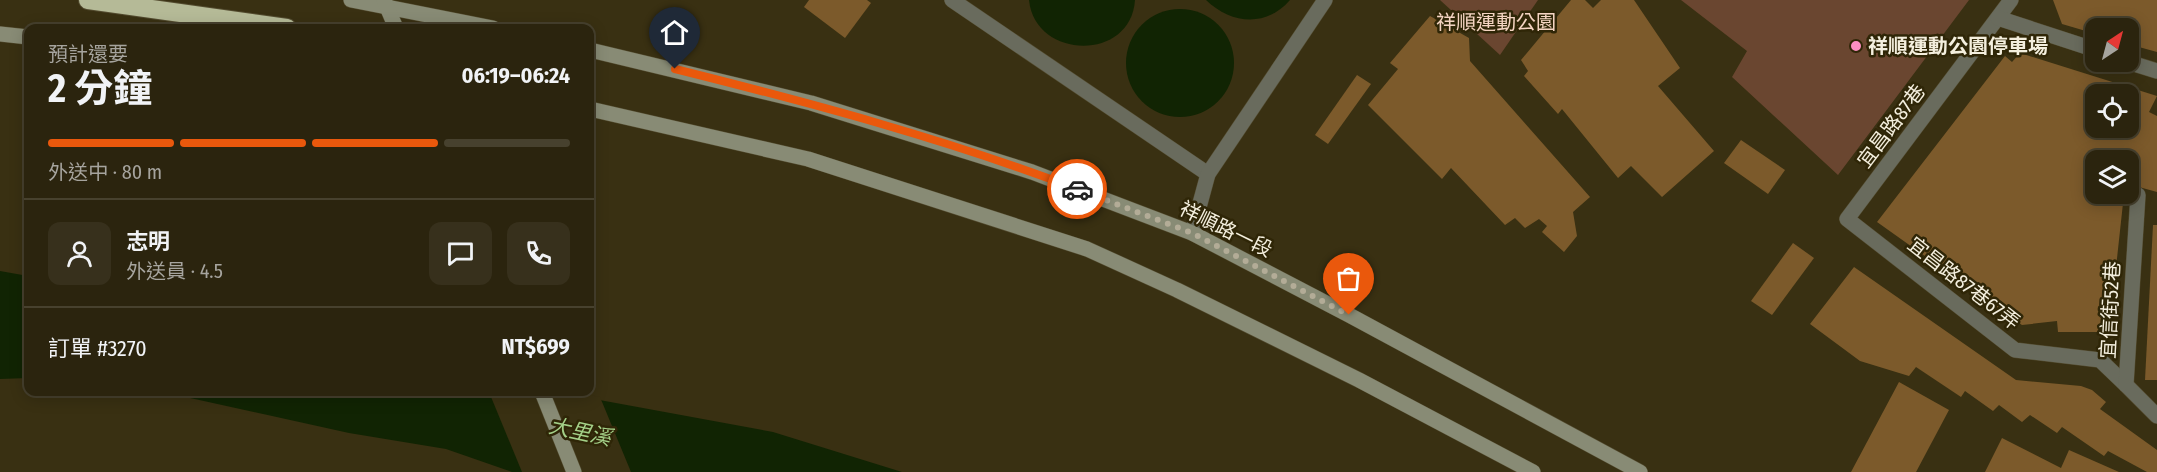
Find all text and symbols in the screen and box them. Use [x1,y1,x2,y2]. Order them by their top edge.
pin [649,7,700,69]
park label: 祥順運動公園 [1436,10,1556,34]
icon: home [658,16,691,49]
north arrow [2085,18,2139,72]
map controls [2085,18,2139,204]
place label: 祥順運動公園停車場 [1868,34,2048,58]
marker: 祥順運動公園停車場 [1849,39,1863,53]
text: 預計還要 [48,42,128,66]
text: 06:19–06:24 [461,62,570,89]
text: 2 分鐘 [48,66,152,112]
street label: 宜昌路87巷 [1852,80,1930,172]
button: locate [2085,84,2139,138]
button: layers [2085,150,2139,204]
courier [1047,159,1107,219]
text: 外送中 · 80 m [48,160,162,184]
icon: car [1061,173,1094,206]
street label: 祥順路一段 [1176,196,1276,262]
button: person [48,222,111,285]
button: chat [429,222,492,285]
button: phone [507,222,570,285]
text: 志明 [126,228,170,255]
street label: 宜昌路87巷67弄 [1903,232,2025,334]
pin [1323,253,1374,315]
text: 外送員 · 4.5 [126,259,223,283]
street label: 宜信街52巷 [2095,261,2125,359]
icon: bag [1332,262,1365,295]
text: NT$699 [502,333,570,360]
text: 訂單 #3270 [48,335,147,362]
water label: 大里溪 [546,413,616,452]

